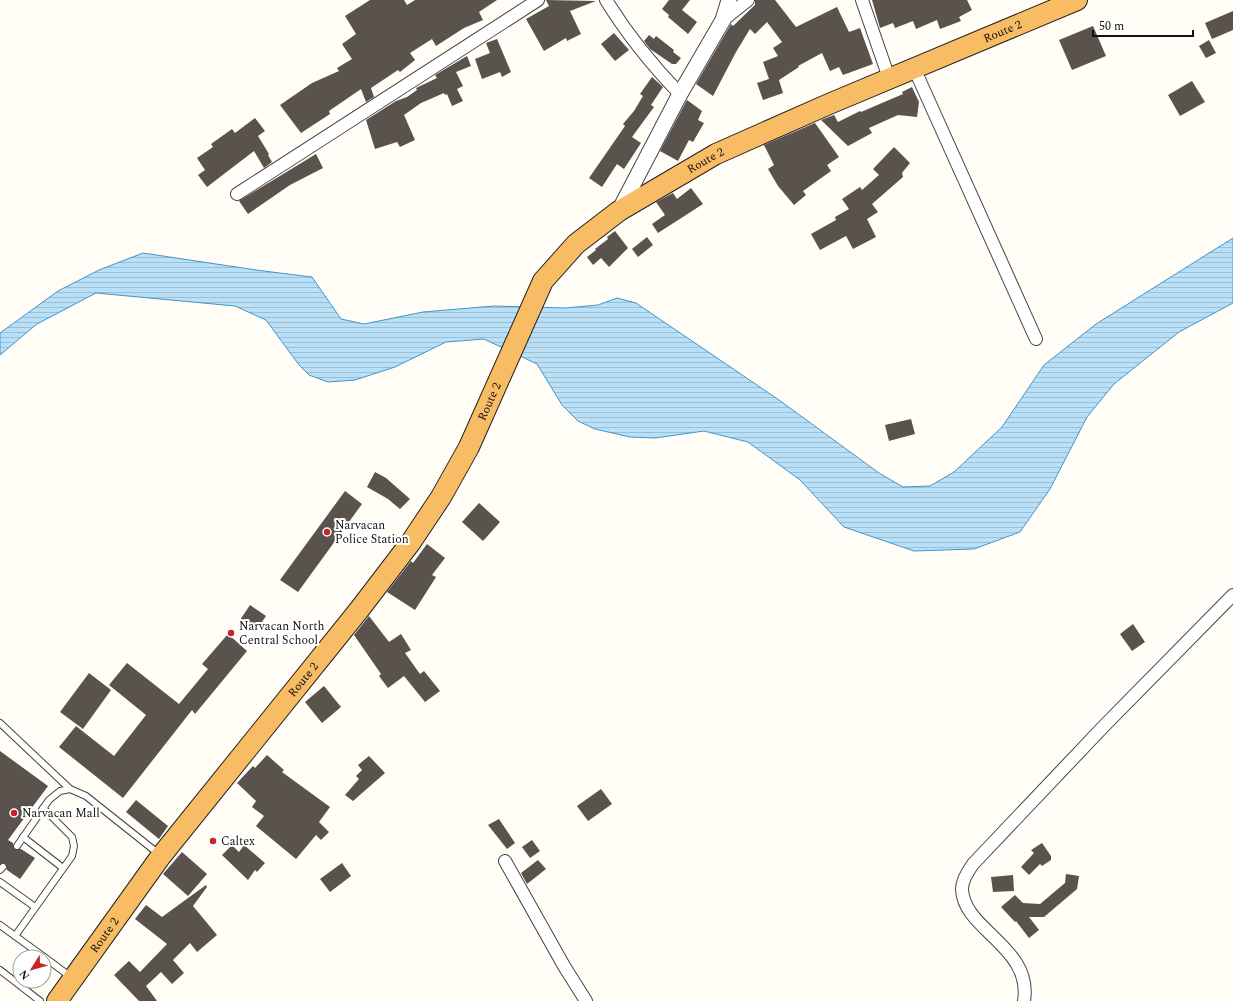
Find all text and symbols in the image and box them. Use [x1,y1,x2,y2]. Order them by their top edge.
scale bar [1093,12,1193,38]
street label: Route 2 [980,15,1025,48]
text: 50 m [1099,17,1124,36]
street label: Route 2 [683,142,727,179]
street label: Route 2 [472,379,506,424]
place label: Narvacan Police Station [335,516,409,549]
marker: Narvacan Police Station [322,527,332,537]
place label: Narvacan North Central School [239,617,324,650]
marker: Narvacan North Central School [226,628,236,638]
street label: Route 2 [283,658,323,701]
place label: Narvacan Mall [22,804,100,823]
marker: Narvacan Mall [9,808,19,818]
place label: Caltex [221,832,255,851]
marker: Caltex [208,836,218,846]
street label: Route 2 [85,913,124,957]
north arrow [12,949,52,989]
text: N [15,966,34,983]

